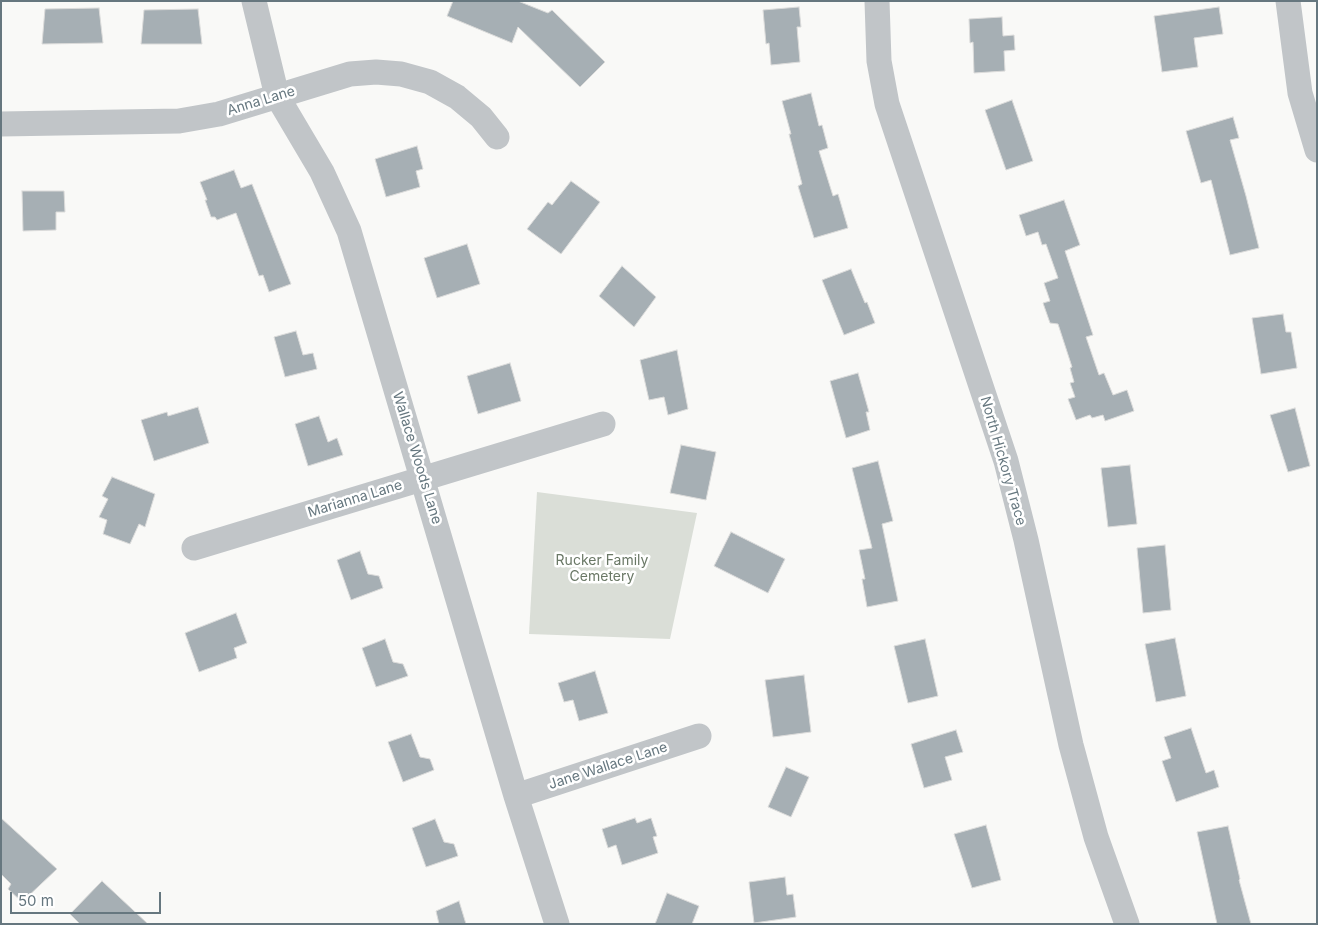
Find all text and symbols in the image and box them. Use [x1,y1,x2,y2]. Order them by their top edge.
street label: Anna Lane [225,83,297,119]
street label: Wallace Woods Lane [389,390,445,526]
street label: North Hickory Trace [977,394,1029,528]
street label: Marianna Lane [306,477,404,521]
park label: Rucker Family Cemetery [556,553,648,586]
street label: Jane Wallace Lane [546,739,670,793]
scale bar [12,882,164,914]
text: 50 m [18,891,54,910]

